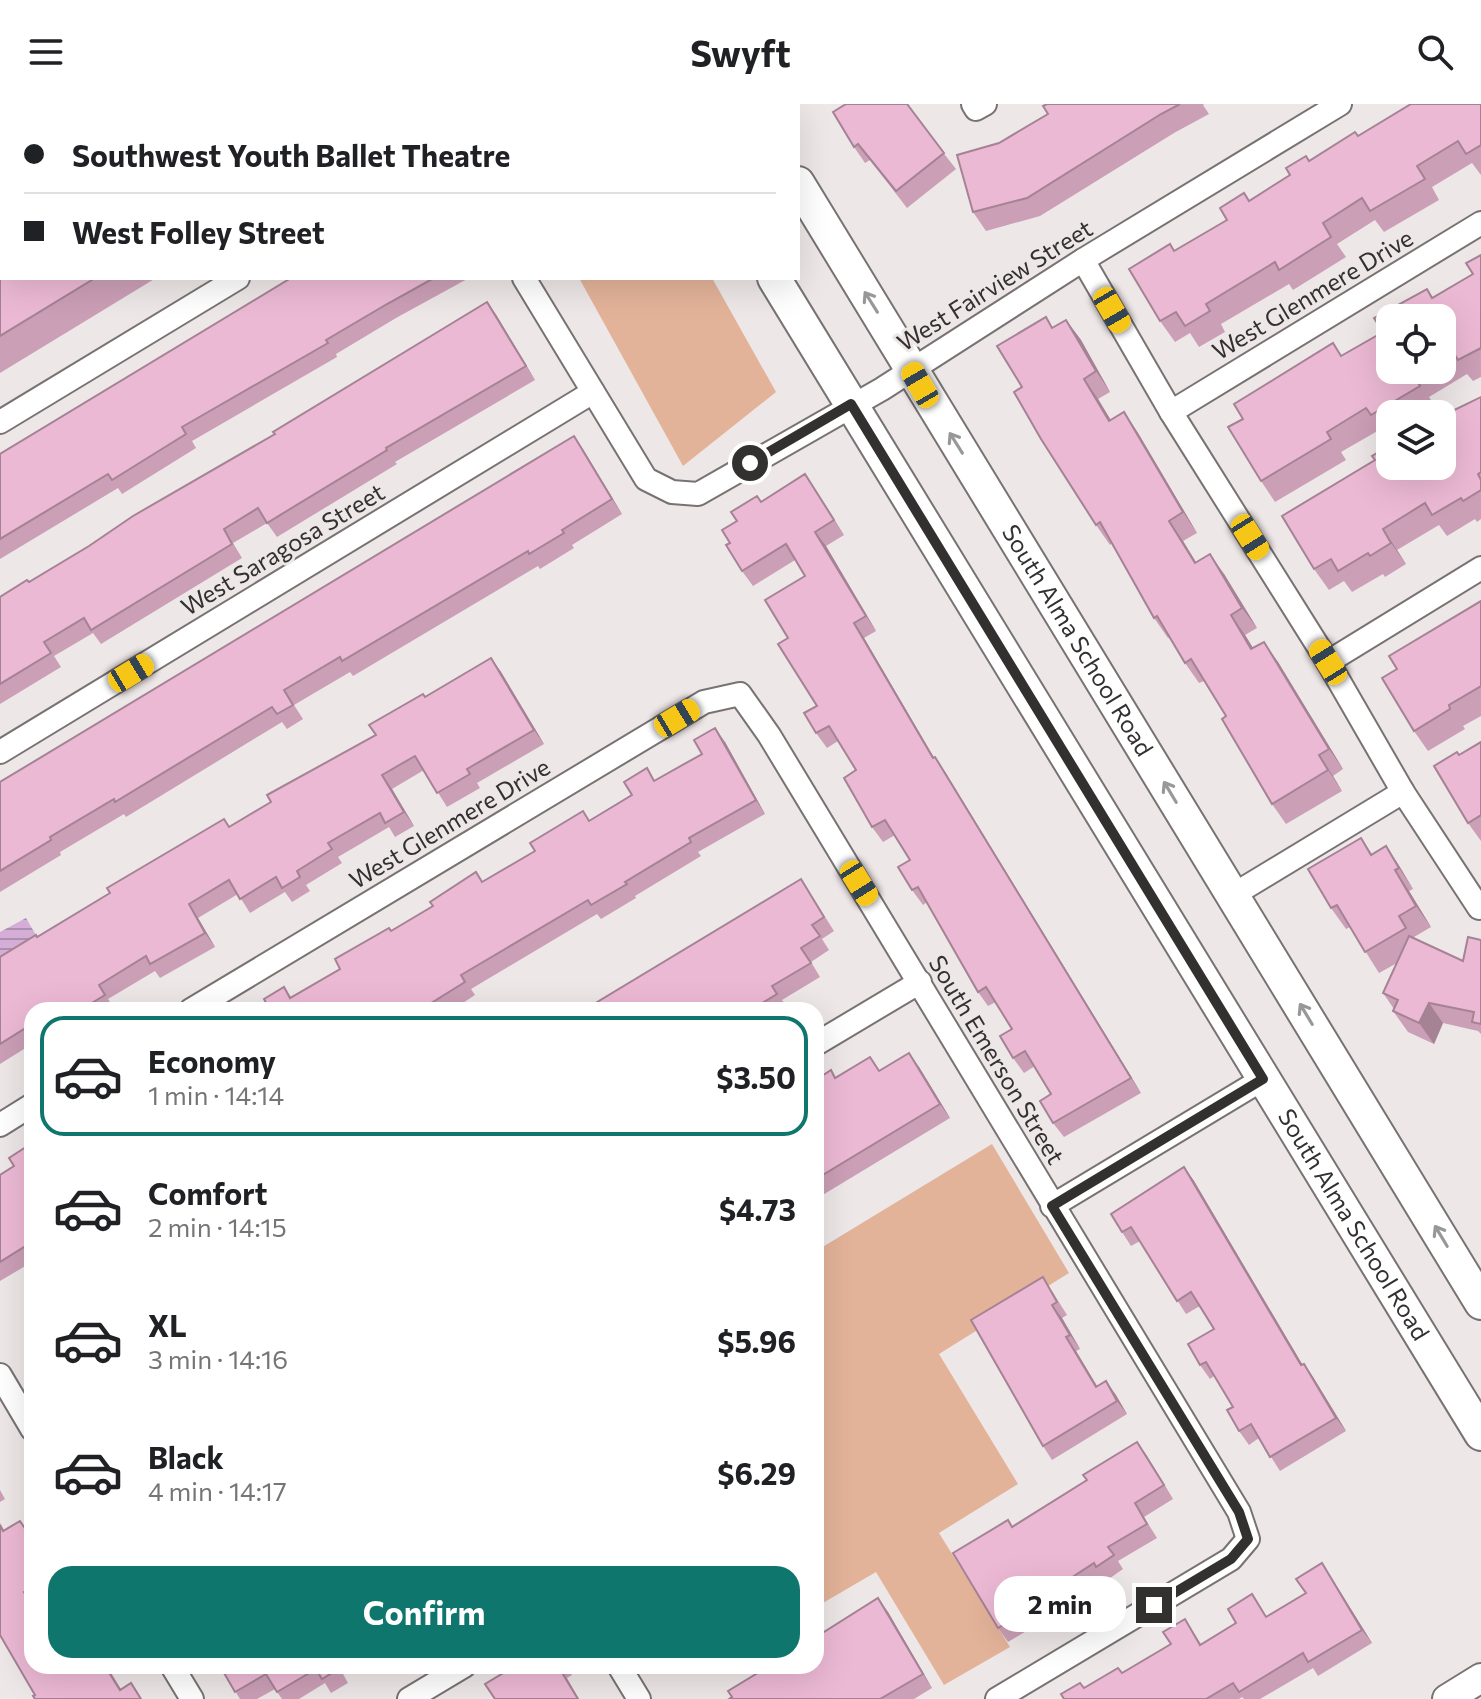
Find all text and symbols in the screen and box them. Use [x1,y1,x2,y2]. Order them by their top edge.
icon: menu [24,30,68,74]
text: Swyft [690,30,791,74]
icon: search [1413,30,1457,74]
text: Southwest Youth Ballet Theatre [72,136,510,173]
text: West Folley Street [72,213,325,250]
street label: West Fairview Street [891,213,1097,357]
street label: West Glenmere Drive [1207,222,1418,365]
car [1090,283,1134,337]
one-way arrow [863,291,879,314]
map controls [1376,304,1456,480]
button: locate [1376,304,1456,384]
car [898,358,942,412]
button: layers [1376,400,1456,480]
one-way arrow [948,432,964,455]
route start [732,445,768,481]
street label: West Saragosa Street [175,476,389,621]
car [1227,510,1273,564]
street label: South Alma School Road [997,519,1160,761]
car [1305,635,1351,689]
car [104,650,158,696]
car [650,695,704,741]
street label: West Glenmere Drive [344,751,555,894]
one-way arrow [1162,781,1178,804]
car [836,856,882,910]
street label: South Emerson Street [923,950,1071,1169]
one-way arrow [1297,1003,1313,1026]
icon: car [52,1040,124,1112]
text: Economy [148,1042,276,1079]
text: $3.50 [716,1058,796,1095]
text: 1 min · 14:14 [148,1079,284,1110]
street label: South Alma School Road [1273,1103,1436,1345]
icon: car [52,1172,124,1244]
text: Comfort [148,1174,267,1211]
text: $4.73 [719,1190,796,1227]
text: 2 min · 14:15 [148,1211,287,1242]
one-way arrow [1432,1225,1448,1248]
icon: car [52,1304,124,1376]
text: XL [148,1306,187,1343]
text: $5.96 [717,1322,796,1359]
text: 3 min · 14:16 [148,1343,288,1374]
icon: car [52,1436,124,1508]
text: Black [148,1438,224,1475]
text: $6.29 [717,1454,796,1491]
text: 4 min · 14:17 [148,1475,287,1506]
button: Confirm [48,1566,800,1658]
callout: 2 min [994,1577,1126,1633]
route end [1136,1587,1172,1623]
text: 2 min [1028,1588,1092,1619]

